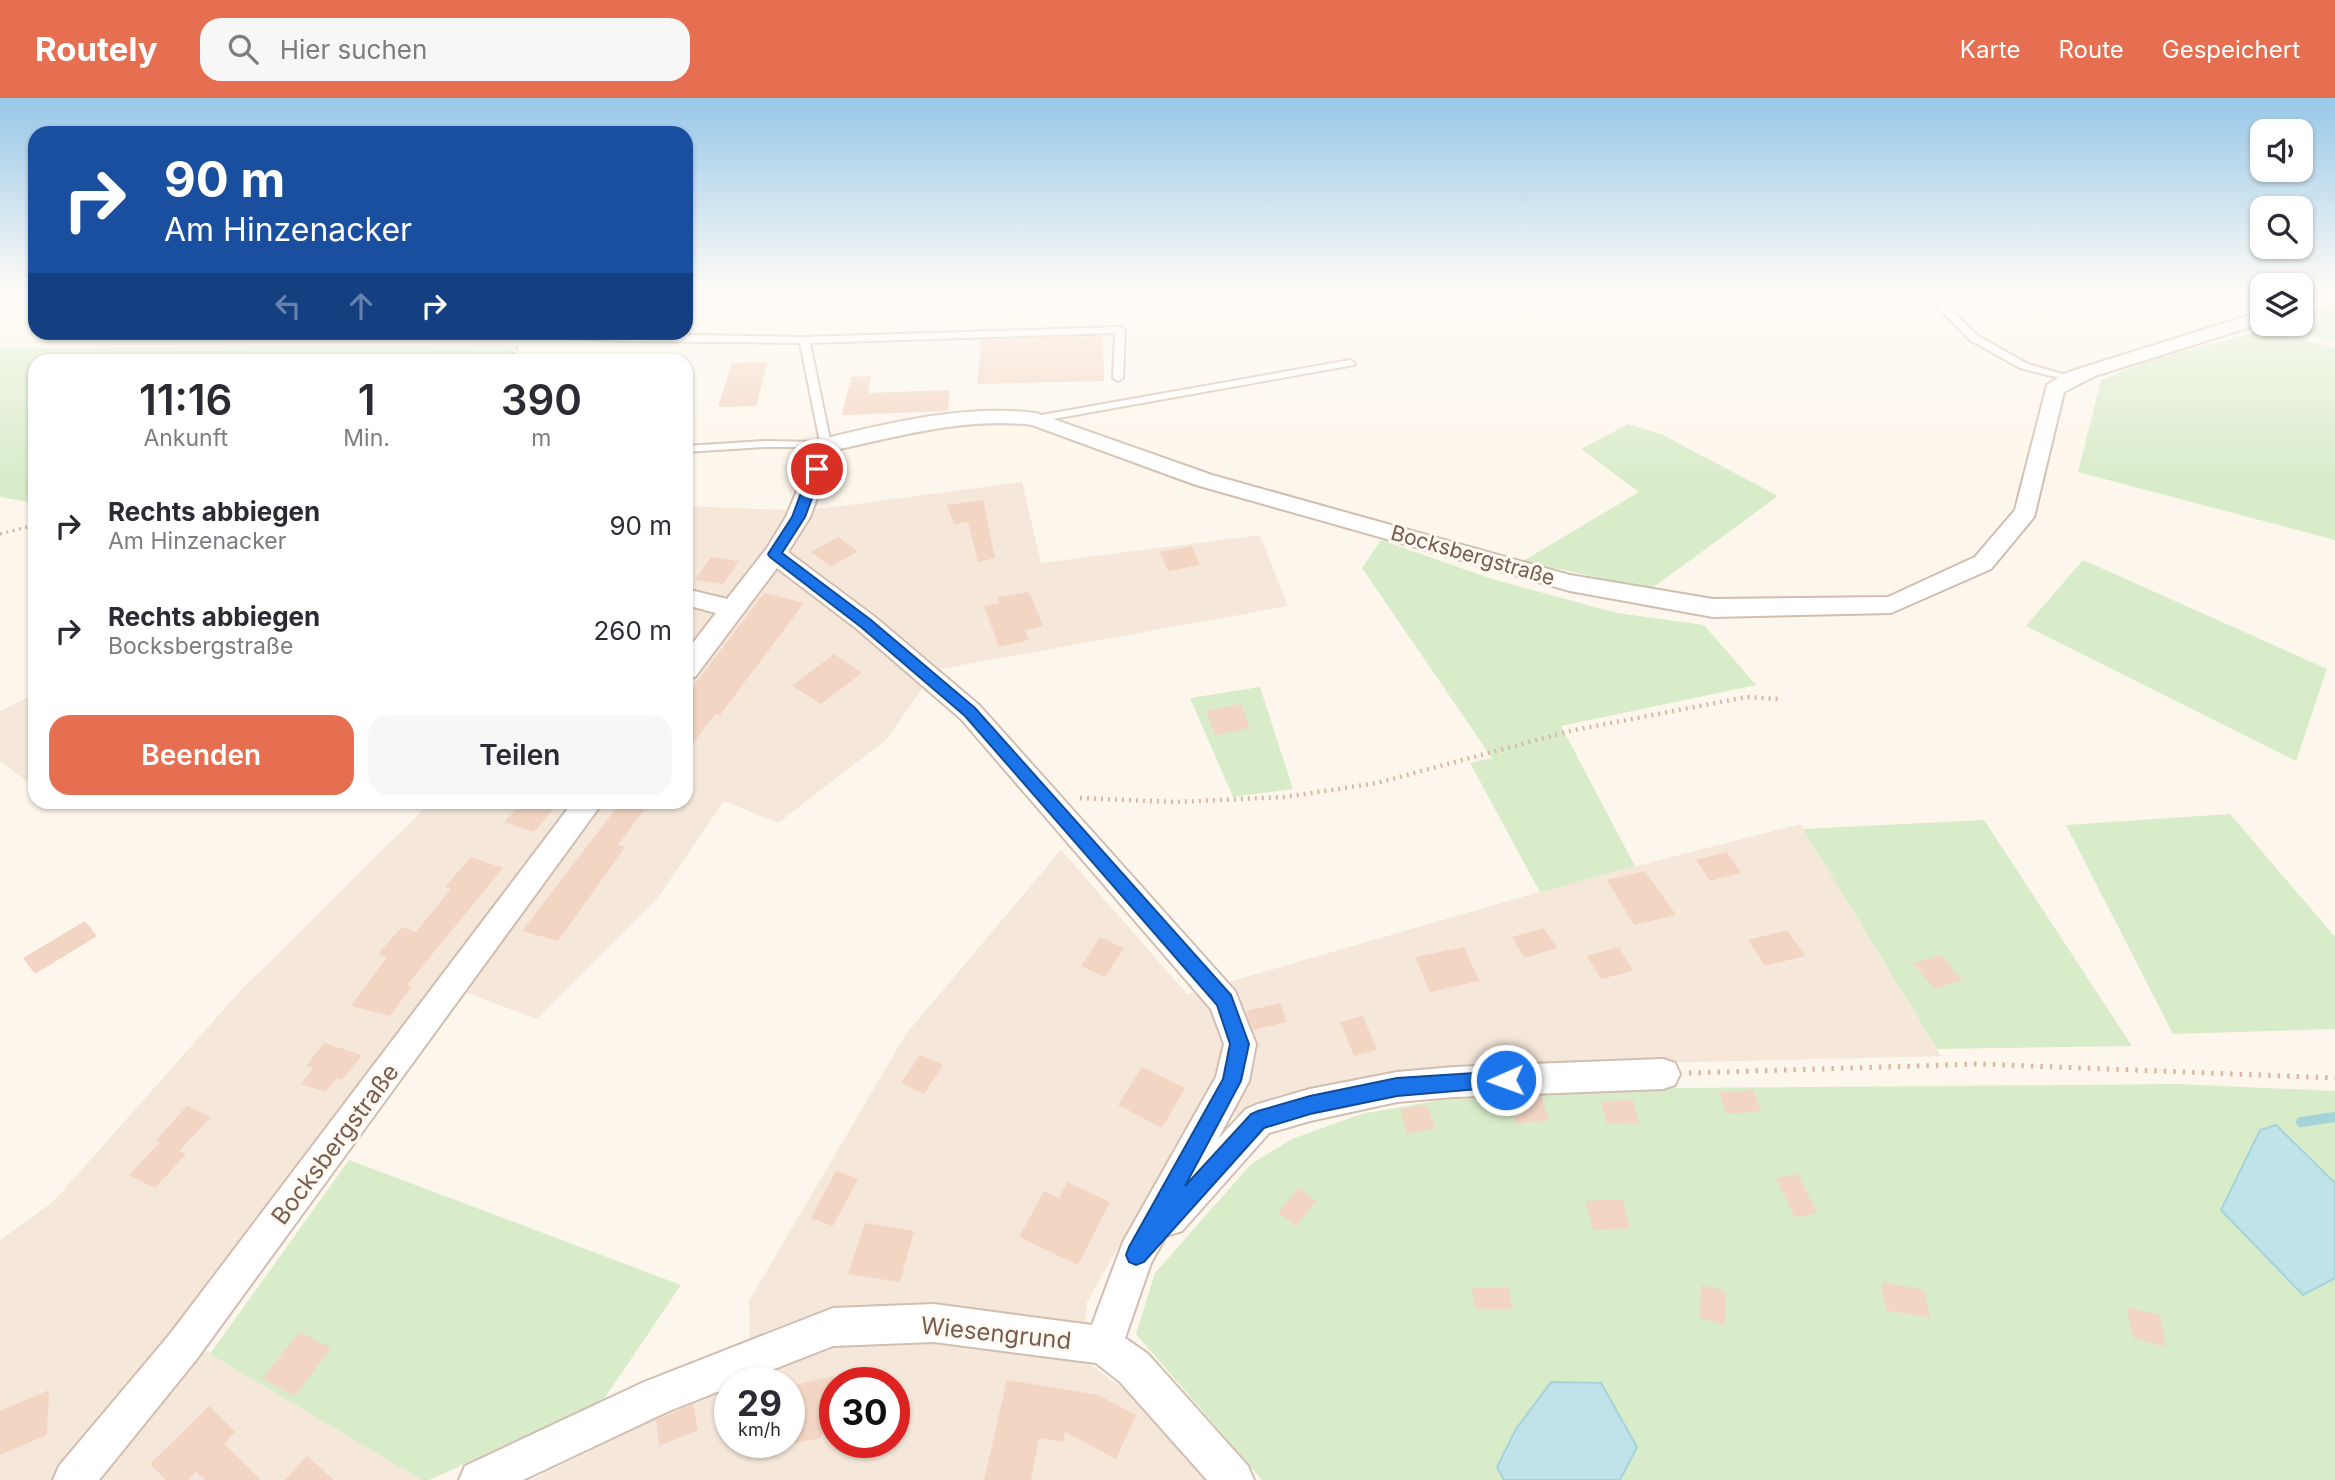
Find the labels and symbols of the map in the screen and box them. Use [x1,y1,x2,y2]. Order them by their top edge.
pin [787,439,847,499]
street label: Bocksbergstraße [1388,520,1558,590]
position arrow [1469,1043,1543,1117]
street label: Bocksbergstraße [265,1058,405,1230]
street label: Wiesengrund [919,1311,1073,1355]
speed limit sign: 30 [819,1367,910,1458]

